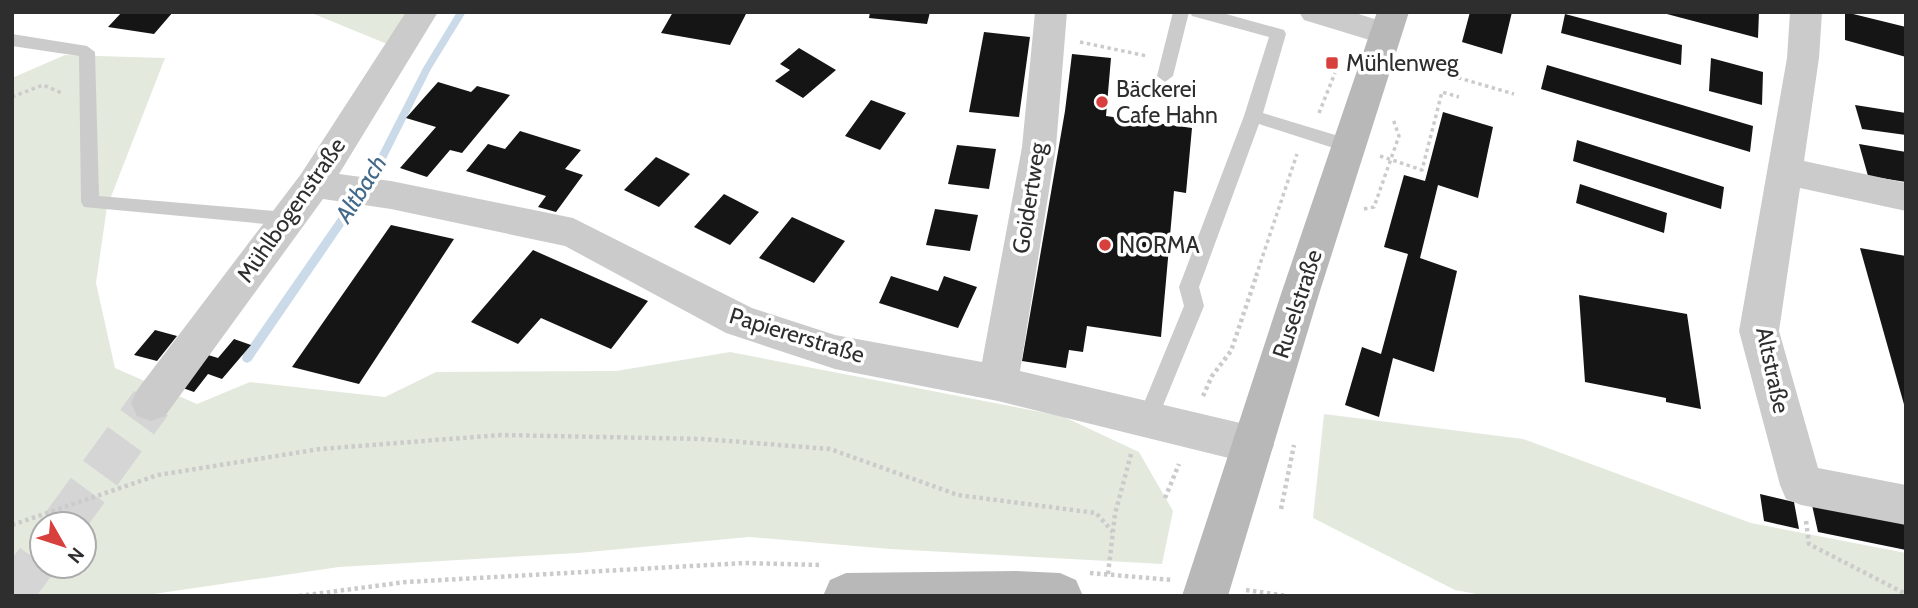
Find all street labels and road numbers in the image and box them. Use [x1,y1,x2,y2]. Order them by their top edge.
street label: Mühlbogenstraße [231,132,351,288]
street label: Goidertweg [1006,140,1052,256]
street label: Ruselstraße [1266,246,1328,362]
street label: Papiererstraße [726,301,868,369]
street label: Altstraße [1750,324,1796,416]

